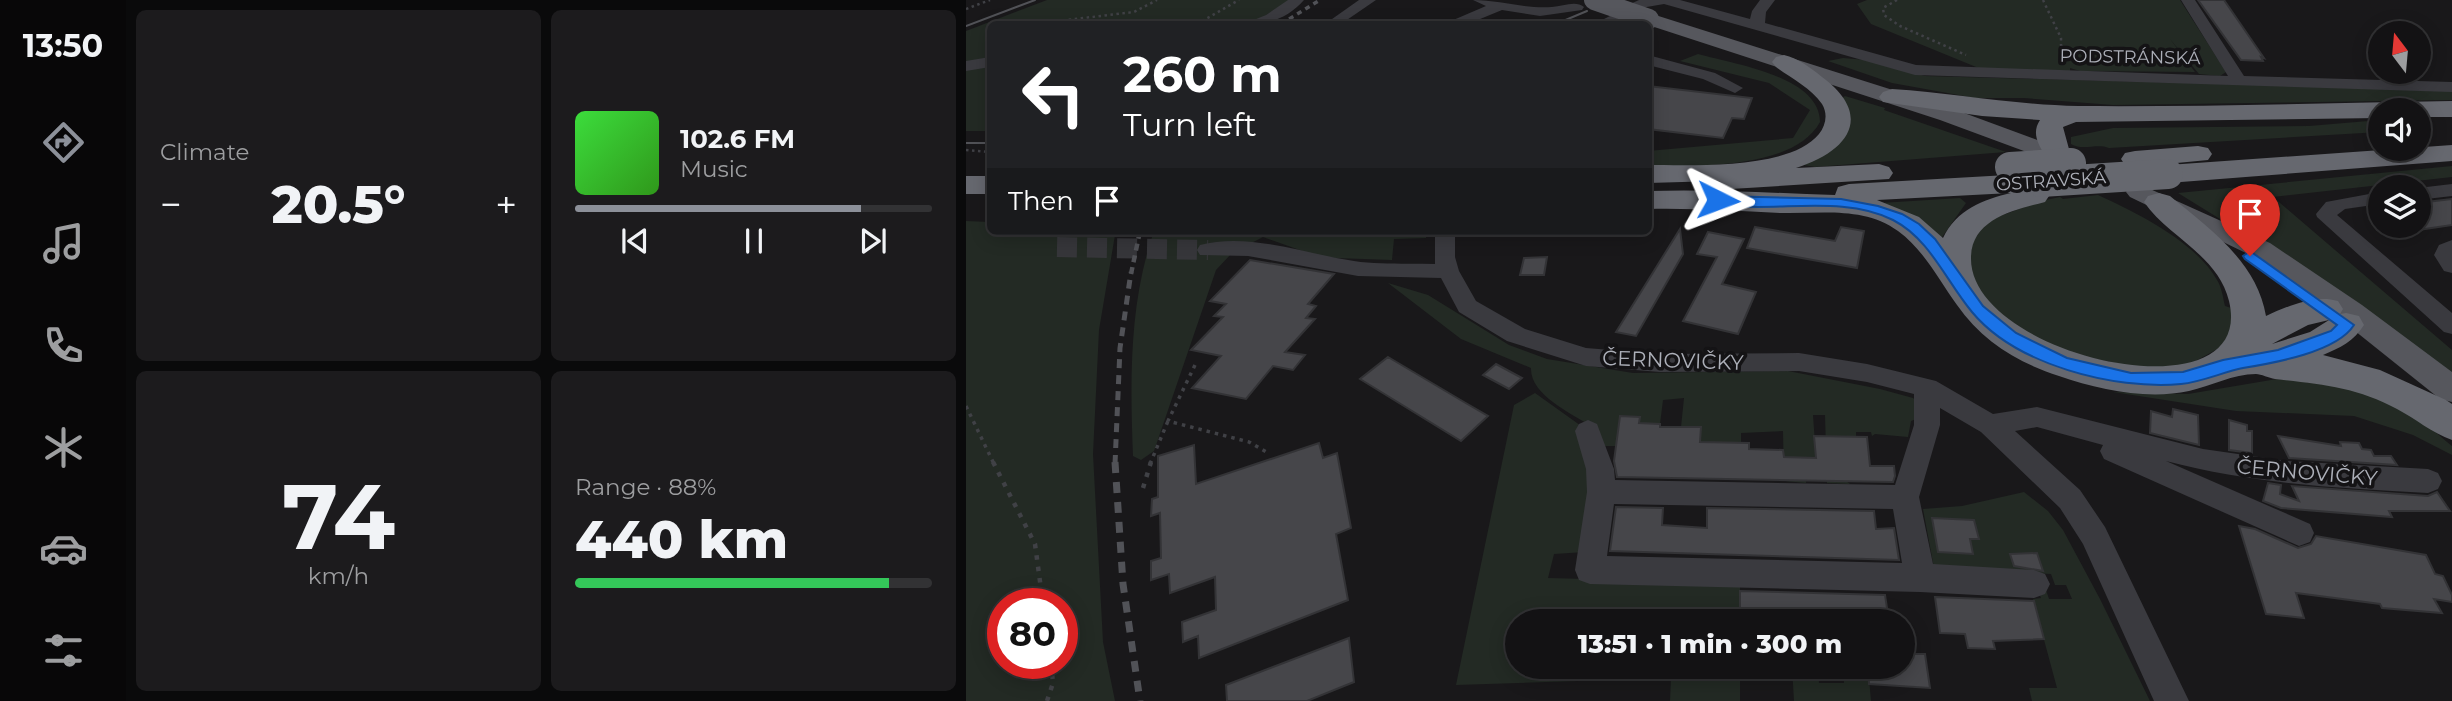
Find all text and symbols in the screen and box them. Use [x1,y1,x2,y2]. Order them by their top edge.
north arrow [2368,21,2431,84]
map controls [2368,21,2431,238]
text: 13:50 [23,26,103,65]
text: 260 m [1123,45,1282,104]
street label: PODSTRÁNSKÁ [2059,45,2201,69]
icon: left [1008,49,1099,140]
button: sound [2368,98,2431,161]
text: Turn left [1123,105,1257,144]
icon: directions [39,118,88,167]
text: 102.6 FM [680,123,795,155]
text: Climate [160,138,249,166]
text: Music [680,155,748,183]
position arrow [1681,163,1755,237]
street label: OSTRAVSKÁ [1995,166,2107,196]
text: 20.5° [272,173,405,236]
button: layers [2368,175,2431,238]
text: − [160,181,182,228]
text: + [495,181,517,228]
icon: arrive [1088,182,1126,220]
pin [2220,184,2280,256]
text: Then [1008,185,1074,217]
icon: arrive [2231,195,2269,233]
icon: music [39,219,88,268]
icon: previous [616,222,654,260]
icon: pause [735,222,773,260]
icon: next [854,222,892,260]
icon: phone [39,321,88,370]
street label: ČERNOVIČKY [1602,345,1745,375]
icon: climate [39,423,88,472]
street label: ČERNOVIČKY [2235,453,2379,491]
text: 74 [282,461,395,572]
text: Range · 88% [575,473,716,501]
text: 440 km [575,508,788,571]
icon: car [39,524,88,573]
text: km/h [308,562,369,590]
speed limit sign: 80 [987,588,1078,679]
icon: filters [39,626,88,675]
text: 13:51 · 1 min · 300 m [1578,628,1842,660]

